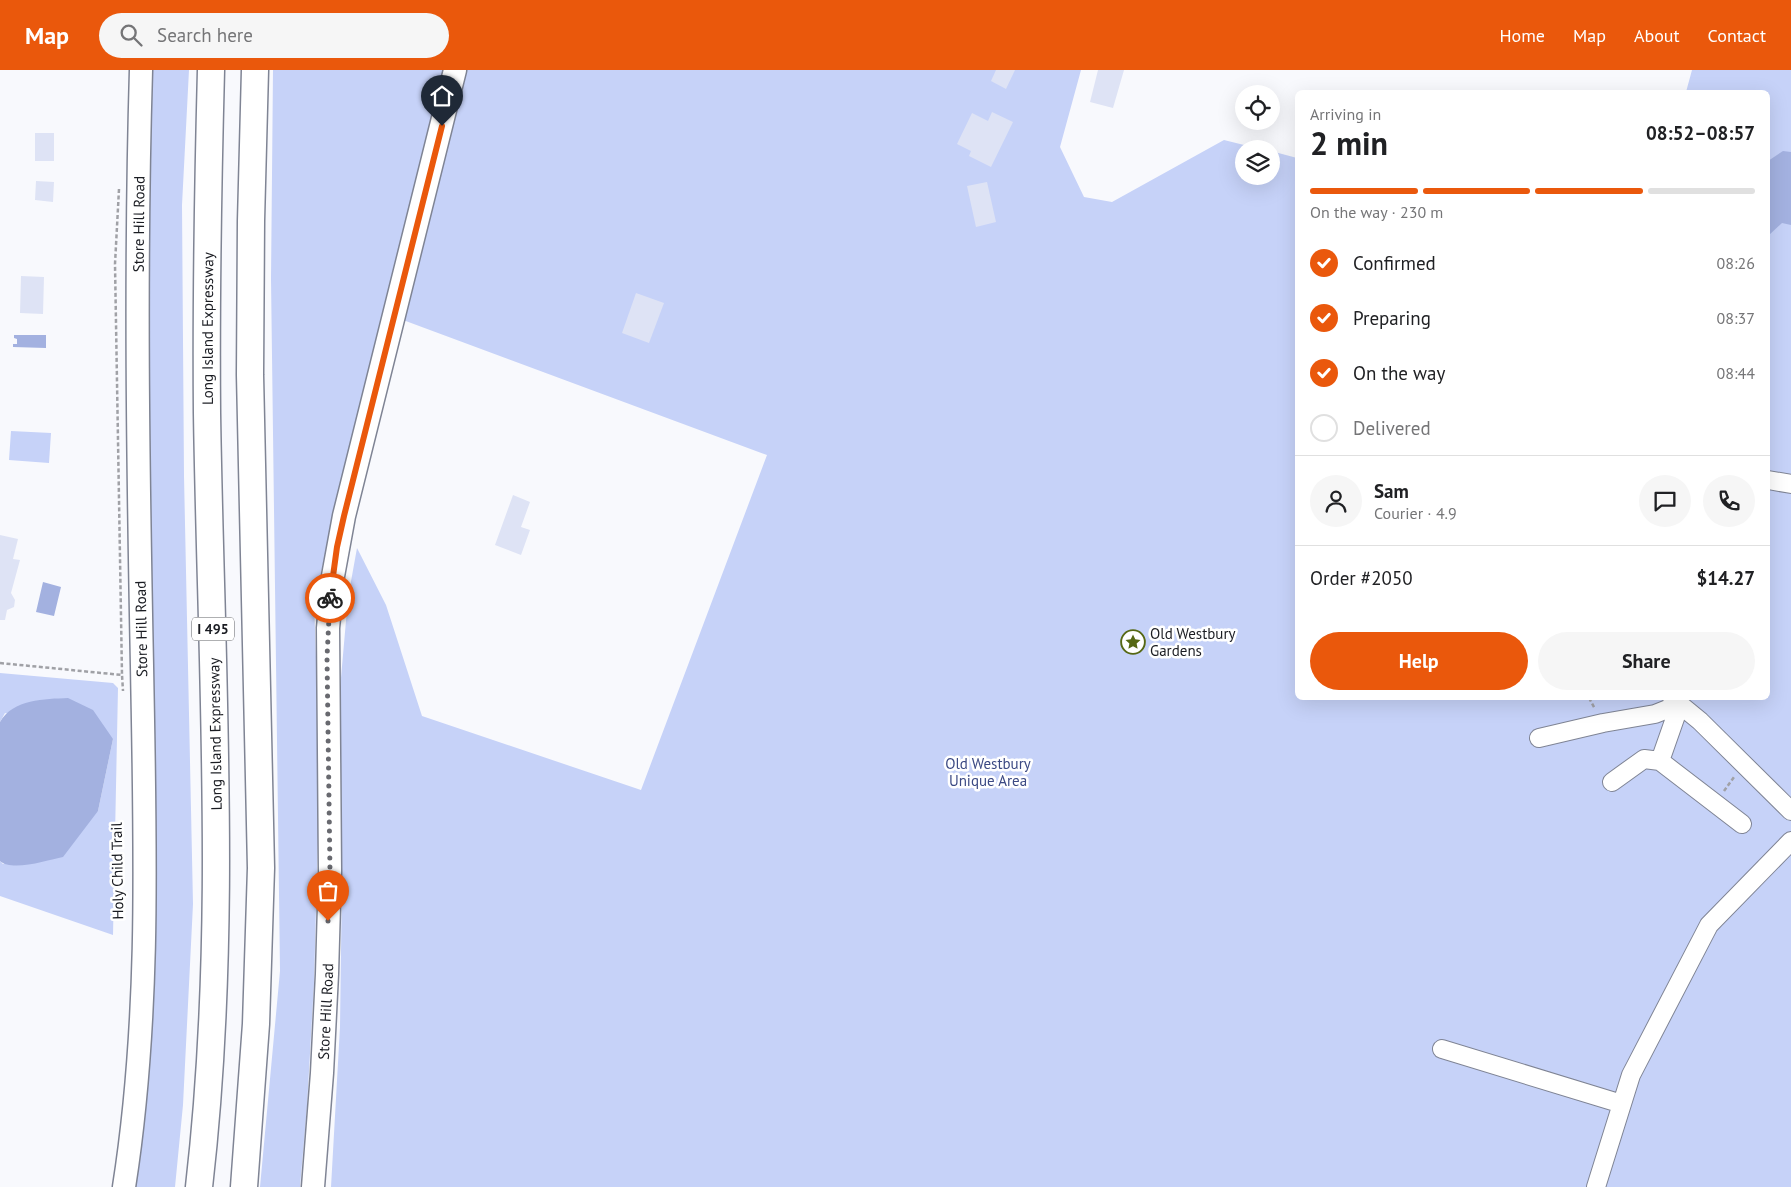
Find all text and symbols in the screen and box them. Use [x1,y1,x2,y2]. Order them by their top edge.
search box [99,13,449,58]
text: Map [25,20,69,51]
icon: search [117,21,145,49]
text: Search here [157,23,253,47]
text: Home [1499,24,1545,47]
text: Map [1573,24,1606,47]
text: About [1634,24,1680,47]
text: Contact [1708,24,1766,47]
pin [421,75,463,126]
icon: home [428,82,456,110]
map controls [1235,85,1280,185]
button: locate [1235,85,1280,130]
text: Arriving in [1310,104,1381,124]
text: 08:52–08:57 [1646,121,1755,145]
text: 2 min [1310,122,1388,164]
button: layers [1235,140,1280,185]
street label: Store Hill Road [128,176,148,272]
text: On the way · 230 m [1310,202,1443,222]
icon: check [1310,249,1338,277]
text: Confirmed [1353,251,1436,275]
street label: Long Island Expressway [197,252,217,405]
text: 08:26 [1717,253,1755,273]
icon: check [1310,304,1338,332]
text: Preparing [1353,306,1431,330]
text: 08:37 [1717,308,1755,328]
icon: check [1310,359,1338,387]
text: On the way [1353,361,1445,385]
text: 08:44 [1717,363,1755,383]
text: Delivered [1353,416,1431,440]
button: person [1310,475,1362,527]
button: chat [1639,475,1691,527]
button: phone [1703,475,1755,527]
text: Sam [1374,479,1409,503]
text: Courier · 4.9 [1374,503,1457,523]
text: Order #2050 [1310,566,1413,590]
text: $14.27 [1696,566,1755,590]
courier [305,573,355,623]
street label: Store Hill Road [131,581,151,677]
icon: bike [316,584,344,612]
road number: I 495 [192,618,234,640]
place label: Old Westbury Gardens [1150,624,1236,660]
place icon: Old Westbury Gardens [1120,629,1146,655]
button: Help [1310,632,1528,690]
button: Share [1538,632,1755,690]
street label: Long Island Expressway [204,658,226,810]
park label: Old Westbury Unique Area [945,754,1031,790]
street label: Holy Child Trail [107,822,127,920]
pin [307,870,349,921]
icon: bag [314,877,342,905]
street label: Store Hill Road [313,963,337,1060]

